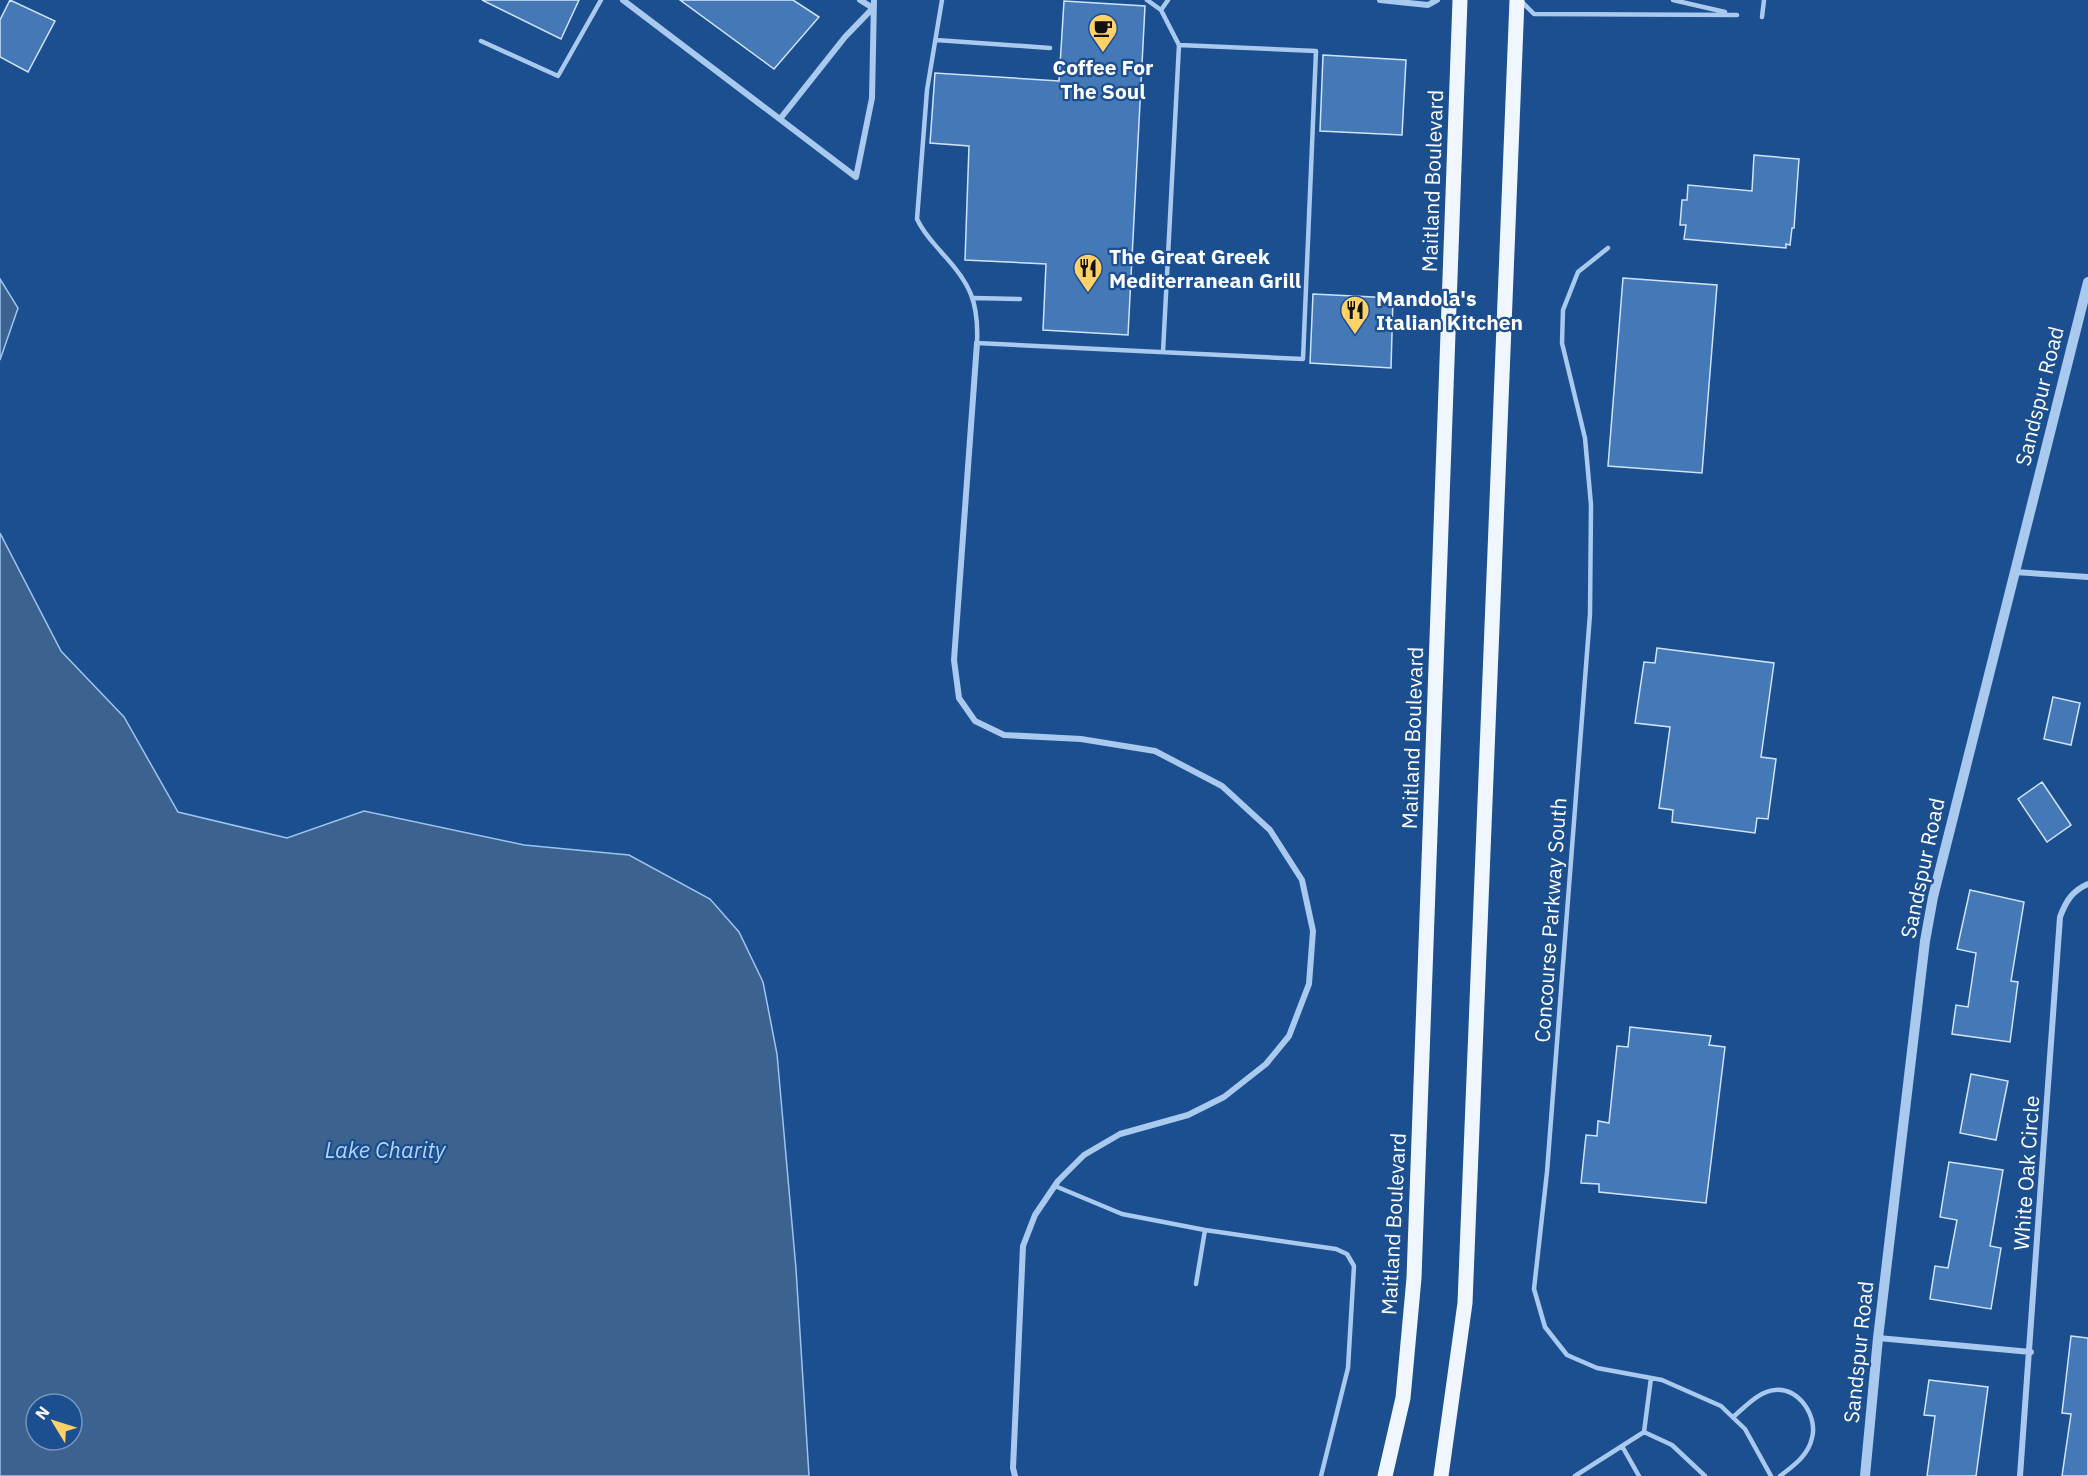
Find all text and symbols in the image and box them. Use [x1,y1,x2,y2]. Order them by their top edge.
cafe icon: Coffee For The Soul [1087,12,1119,54]
place label: Coffee For The Soul [1052,53,1154,105]
street label: Maitland Boulevard [1415,89,1449,273]
place label: The Great Greek Mediterranean Grill [1109,242,1301,294]
restaurant icon: The Great Greek Mediterranean Grill [1072,252,1104,294]
place label: Mandola's Italian Kitchen [1376,284,1523,336]
restaurant icon: Mandola's Italian Kitchen [1339,294,1371,336]
street label: Sandspur Road [2008,323,2070,469]
street label: Maitland Boulevard [1395,646,1429,830]
street label: Sandspur Road [1893,795,1951,941]
street label: Concourse Parkway South [1527,797,1573,1043]
street label: White Oak Circle [2007,1094,2045,1252]
street label: Maitland Boulevard [1374,1132,1412,1316]
water label: Lake Charity [325,1135,447,1164]
street label: Sandspur Road [1837,1280,1879,1424]
north arrow [24,1392,84,1452]
text: N [31,1402,54,1423]

